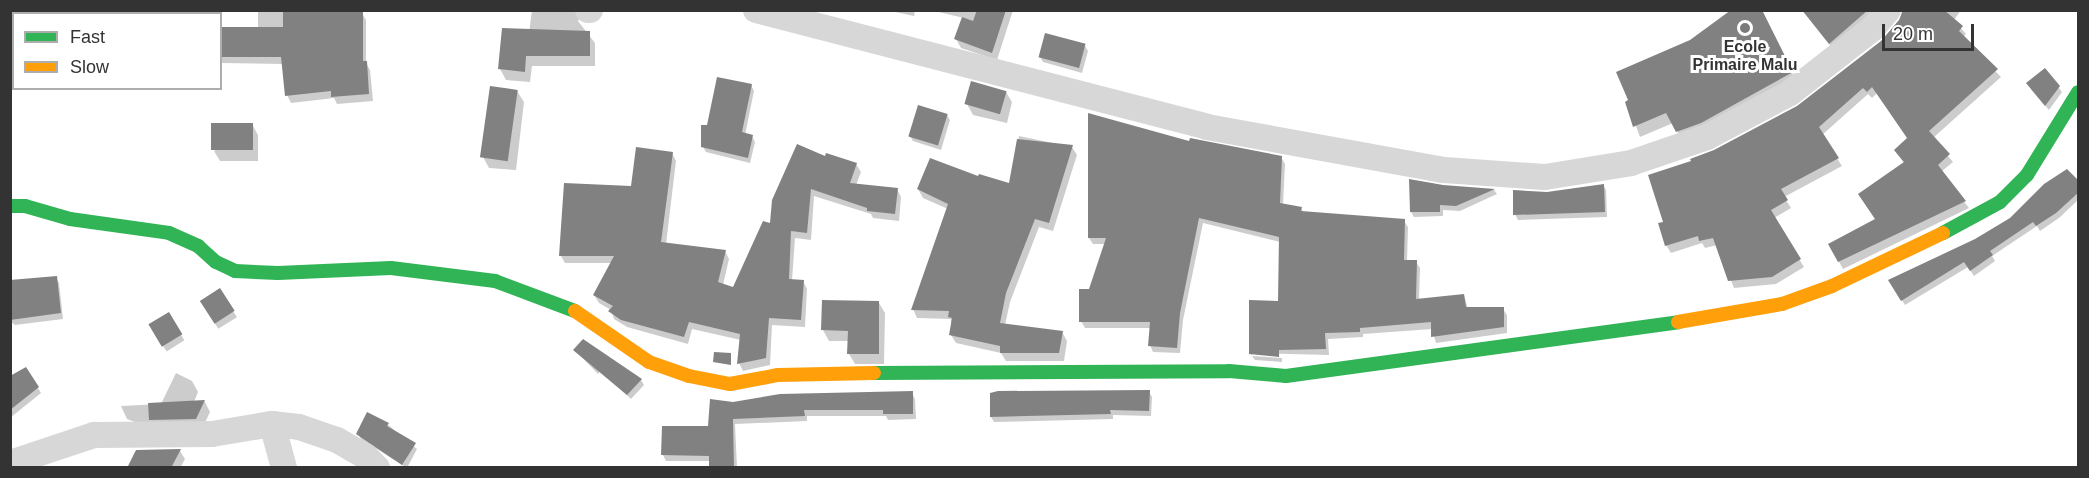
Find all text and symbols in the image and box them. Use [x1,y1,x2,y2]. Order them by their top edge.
legend [12,12,222,90]
scale bar [1885,12,1976,50]
marker: Ecole Primaire Malu [1738,21,1752,35]
text: 20 m [1893,24,1933,44]
text: Fast [70,27,105,47]
place label: Ecole Primaire Malu [1693,37,1797,75]
text: Slow [70,57,109,77]

